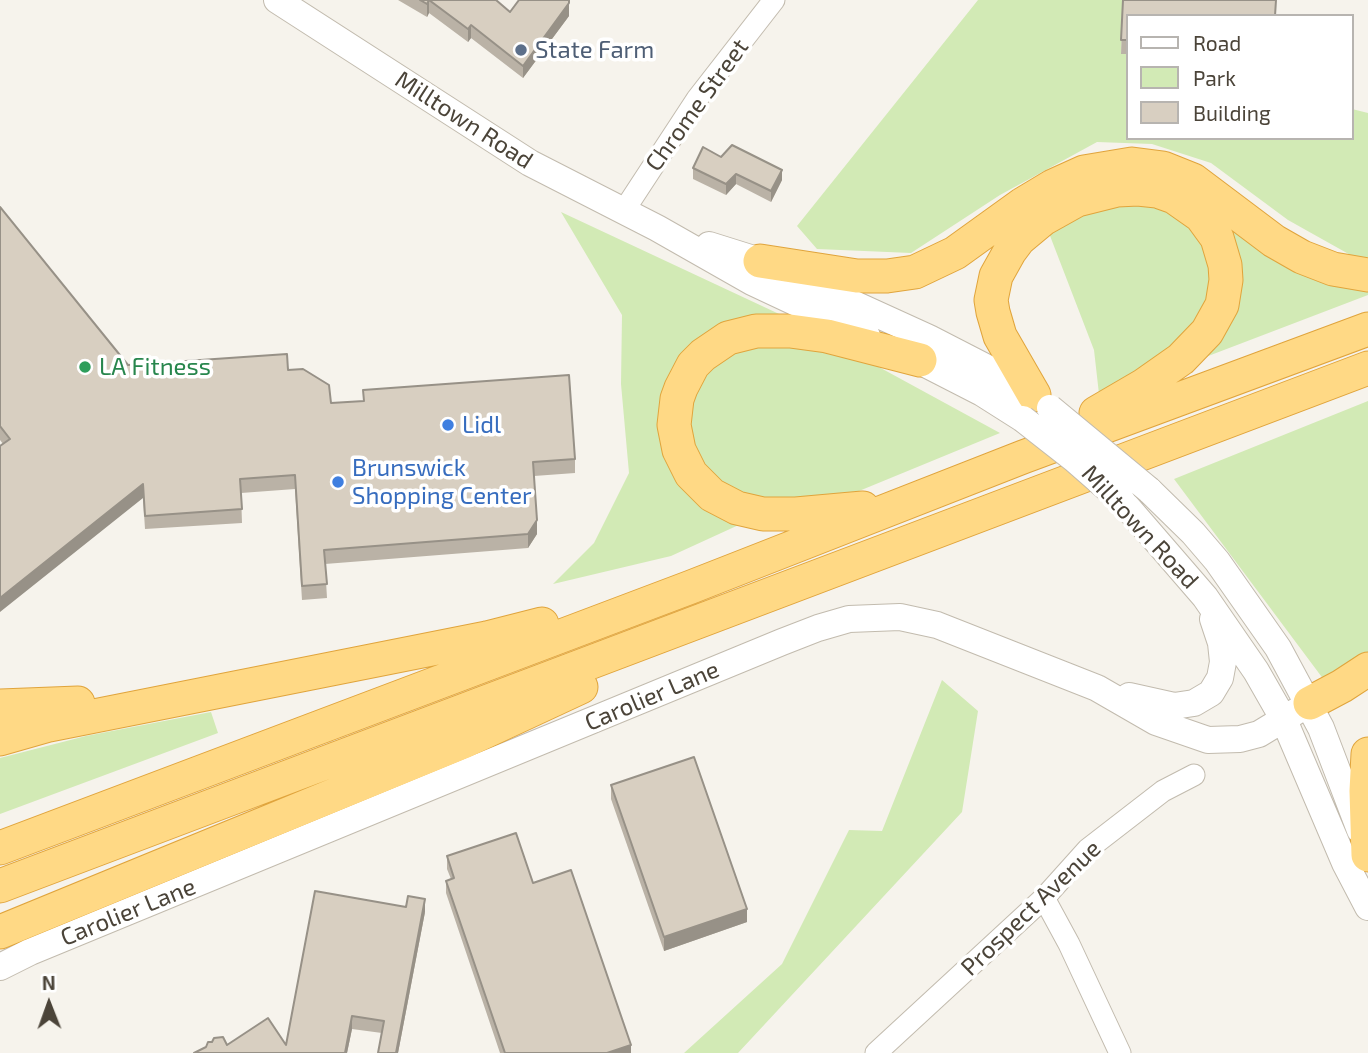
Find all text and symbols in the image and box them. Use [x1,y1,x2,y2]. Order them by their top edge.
legend [1126,14,1354,140]
text: Road [1193,30,1241,55]
street label: Chrome Street [639,33,755,177]
place label: State Farm [535,36,654,64]
marker: State Farm [513,42,529,58]
street label: Milltown Road [390,65,538,175]
text: Park [1193,65,1236,90]
text: Building [1193,100,1271,125]
place label: LA Fitness [99,353,211,381]
marker: LA Fitness [77,359,93,375]
place label: Lidl [462,411,501,439]
marker: Lidl [440,417,456,433]
place label: Brunswick Shopping Center [352,454,532,510]
street label: Milltown Road [1076,459,1204,595]
marker: Brunswick Shopping Center [330,474,346,490]
street label: Carolier Lane [581,655,723,737]
street label: Prospect Avenue [955,834,1107,982]
street label: Carolier Lane [56,872,200,952]
north arrow [14,969,84,1039]
text: N [42,971,56,994]

